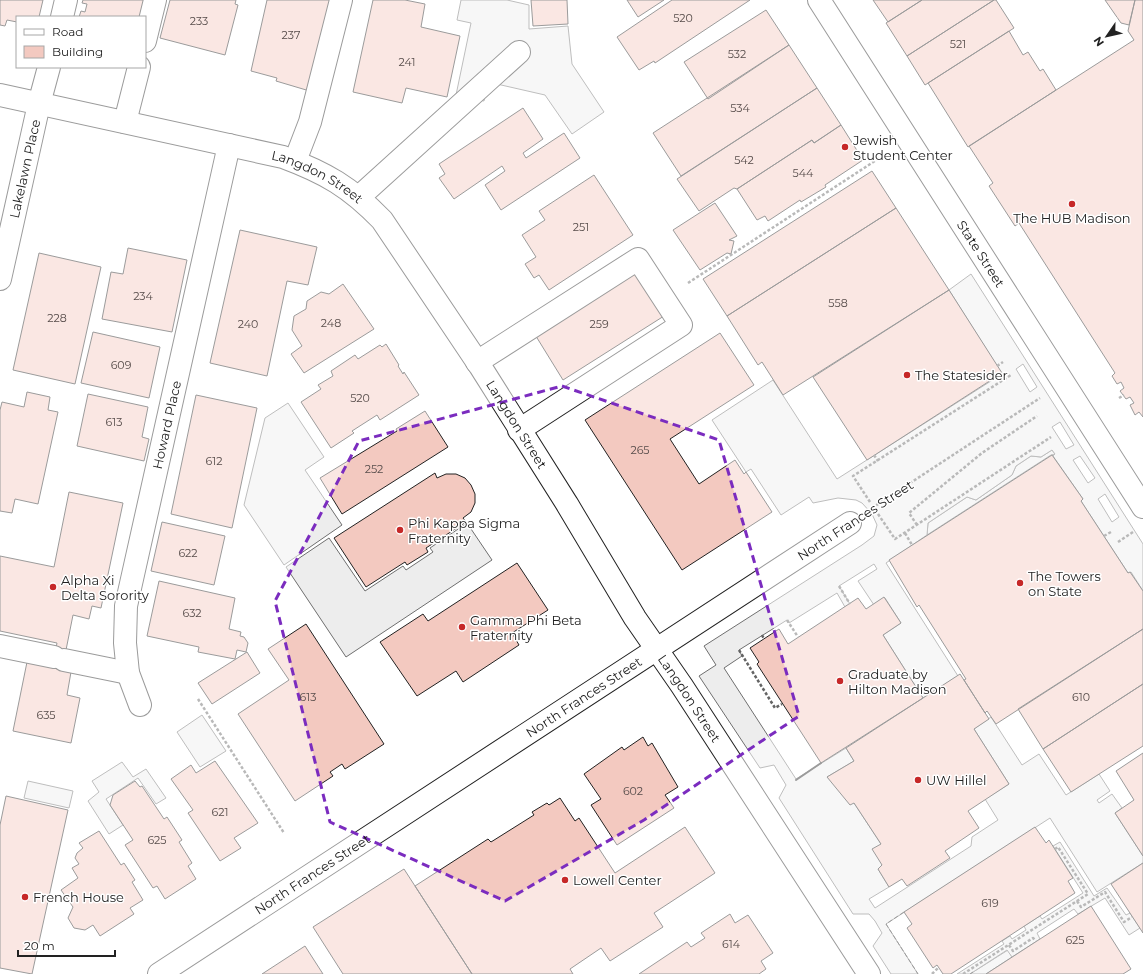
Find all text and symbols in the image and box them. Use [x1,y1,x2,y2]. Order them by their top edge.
house number: 520 [673,11,693,25]
house number: 233 [190,14,208,28]
legend [16,16,146,68]
north arrow [1087,16,1127,56]
text: Road [52,24,83,39]
house number: 237 [282,28,300,42]
text: N [1090,34,1107,49]
house number: 521 [950,37,966,51]
text: Building [52,44,103,59]
house number: 532 [728,47,746,61]
house number: 241 [399,55,415,69]
house number: 534 [730,101,751,115]
street label: Lakelawn Place [6,118,43,220]
place label: Jewish Student Center [852,132,953,163]
marker: Jewish Student Center [840,142,850,152]
street label: Langdon Street [270,147,366,207]
house number: 542 [734,153,754,167]
house number: 544 [793,166,814,180]
marker: The HUB Madison [1067,199,1077,209]
place label: The HUB Madison [1013,210,1131,226]
street label: State Street [954,217,1008,290]
house number: 251 [573,220,589,234]
house number: 234 [133,289,154,303]
house number: 558 [828,296,848,310]
house number: 228 [47,311,67,325]
house number: 248 [321,316,341,330]
house number: 240 [238,317,258,331]
house number: 259 [589,317,609,331]
house number: 609 [111,358,132,372]
place label: The Statesider [915,367,1008,383]
marker: The Statesider [902,370,912,380]
street label: Langdon Street [483,377,551,472]
street label: Howard Place [149,379,184,471]
house number: 520 [350,391,370,405]
house number: 613 [106,415,122,429]
house number: 265 [630,443,650,457]
house number: 612 [206,454,222,468]
house number: 252 [365,462,383,476]
street label: North Frances Street [794,477,916,563]
place label: Phi Kappa Sigma Fraternity [408,515,520,546]
marker: Phi Kappa Sigma Fraternity [395,525,405,535]
house number: 622 [178,546,198,560]
place label: The Towers on State [1028,568,1101,599]
place label: Alpha Xi Delta Sorority [61,572,150,603]
marker: The Towers on State [1015,578,1025,588]
marker: Alpha Xi Delta Sorority [48,582,58,592]
house number: 632 [182,606,202,620]
place label: Gamma Phi Beta Fraternity [470,612,582,643]
marker: Gamma Phi Beta Fraternity [457,622,467,632]
street label: Langdon Street [655,651,724,745]
street label: North Frances Street [523,653,645,741]
place label: Graduate by Hilton Madison [848,666,947,697]
marker: Graduate by Hilton Madison [835,676,845,686]
house number: 613 [300,690,316,704]
house number: 610 [1072,690,1090,704]
house number: 635 [36,708,56,722]
place label: UW Hillel [926,772,987,788]
marker: UW Hillel [913,775,923,785]
house number: 602 [623,784,643,798]
house number: 621 [212,805,228,819]
street label: North Frances Street [251,830,373,918]
house number: 625 [147,833,167,847]
place label: Lowell Center [573,872,662,888]
marker: Lowell Center [560,875,570,885]
place label: French House [33,889,124,905]
marker: French House [20,892,30,902]
house number: 619 [981,896,999,910]
scale bar [18,932,115,958]
house number: 625 [1065,933,1085,947]
house number: 614 [722,937,741,951]
text: 20 m [24,938,55,953]

